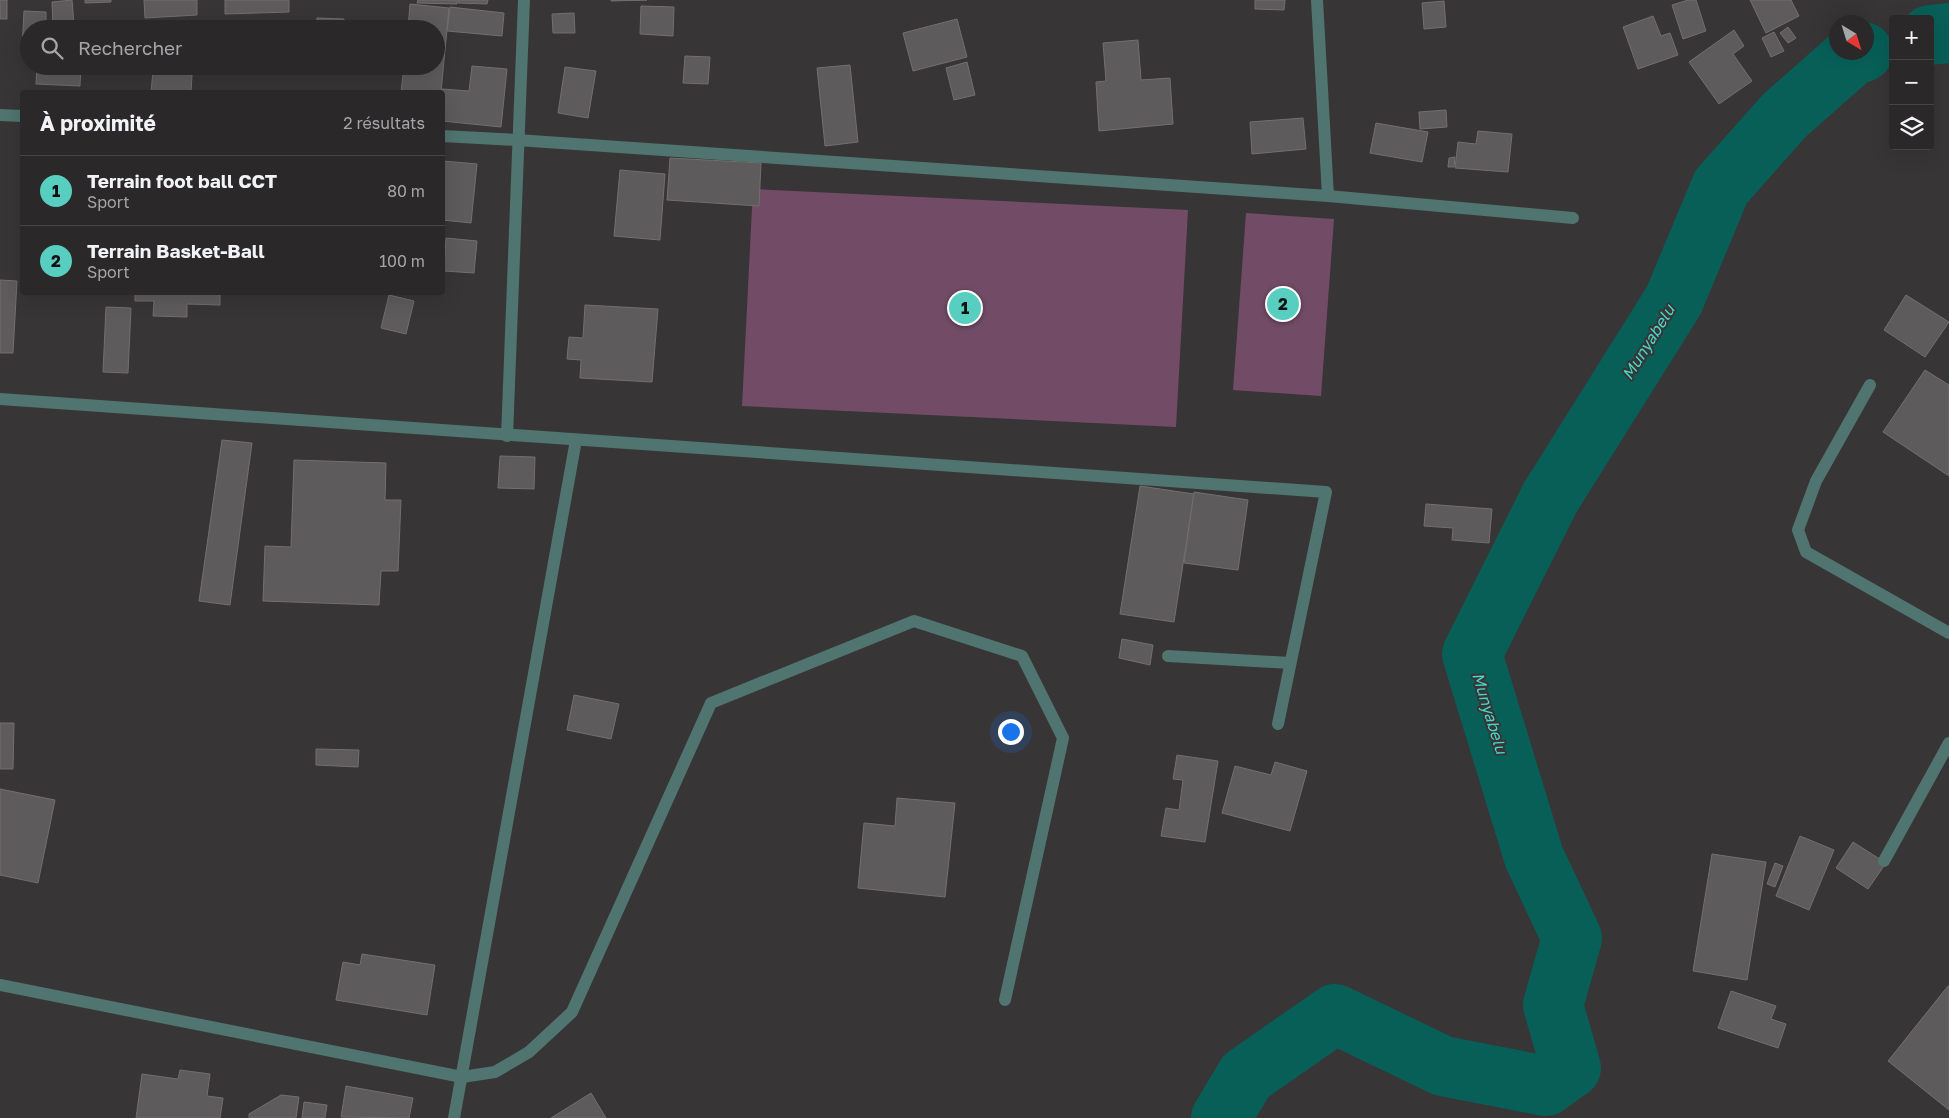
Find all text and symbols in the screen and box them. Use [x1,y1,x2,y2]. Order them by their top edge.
north arrow [1829,15,1874,60]
map controls [1889,15,1934,150]
button: + [1889,15,1934,60]
search box [20,20,445,75]
icon: search [38,34,66,62]
text: Rechercher [78,36,183,59]
button: − [1889,60,1934,105]
button: layers [1889,105,1934,150]
text: À proximité [40,110,156,136]
text: 2 résultats [343,113,425,133]
text: Terrain foot ball CCT [87,169,277,192]
text: 1 [52,181,60,201]
text: 80 m [387,181,425,201]
text: Sport [87,192,130,212]
text: Terrain Basket-Ball [87,239,265,262]
text: 2 [51,251,61,271]
text: 100 m [379,251,425,271]
text: Sport [87,262,130,282]
pin: 2 [1267,285,1299,323]
pin: 1 [949,289,981,327]
water label: Munyabelu [1617,300,1680,383]
water label: Munyabelu [1468,670,1512,758]
your location [998,719,1024,745]

